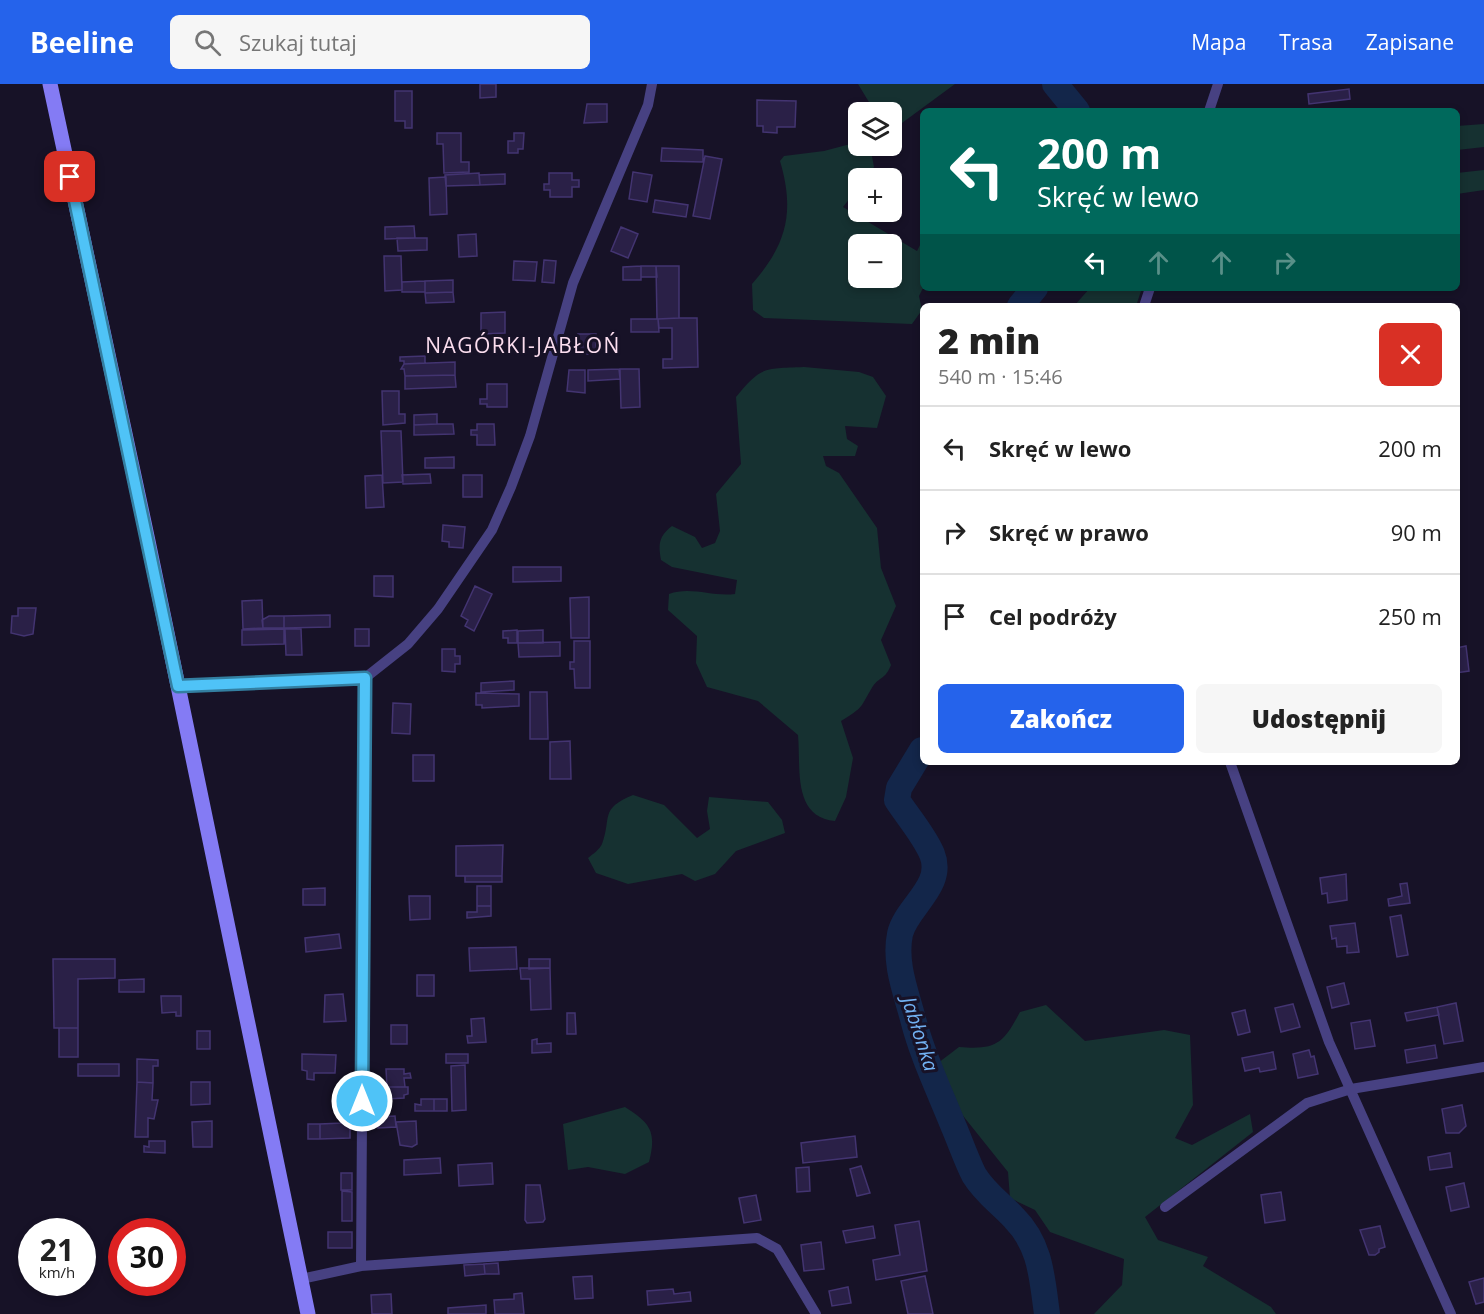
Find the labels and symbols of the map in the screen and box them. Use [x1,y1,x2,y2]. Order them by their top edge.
pin [44,151,95,202]
district label: NAGÓRKI-JABŁOŃ [425,331,621,359]
water label: Jabłonka [894,989,945,1075]
position arrow [330,1069,394,1133]
speed limit sign: 30 [108,1218,186,1296]

